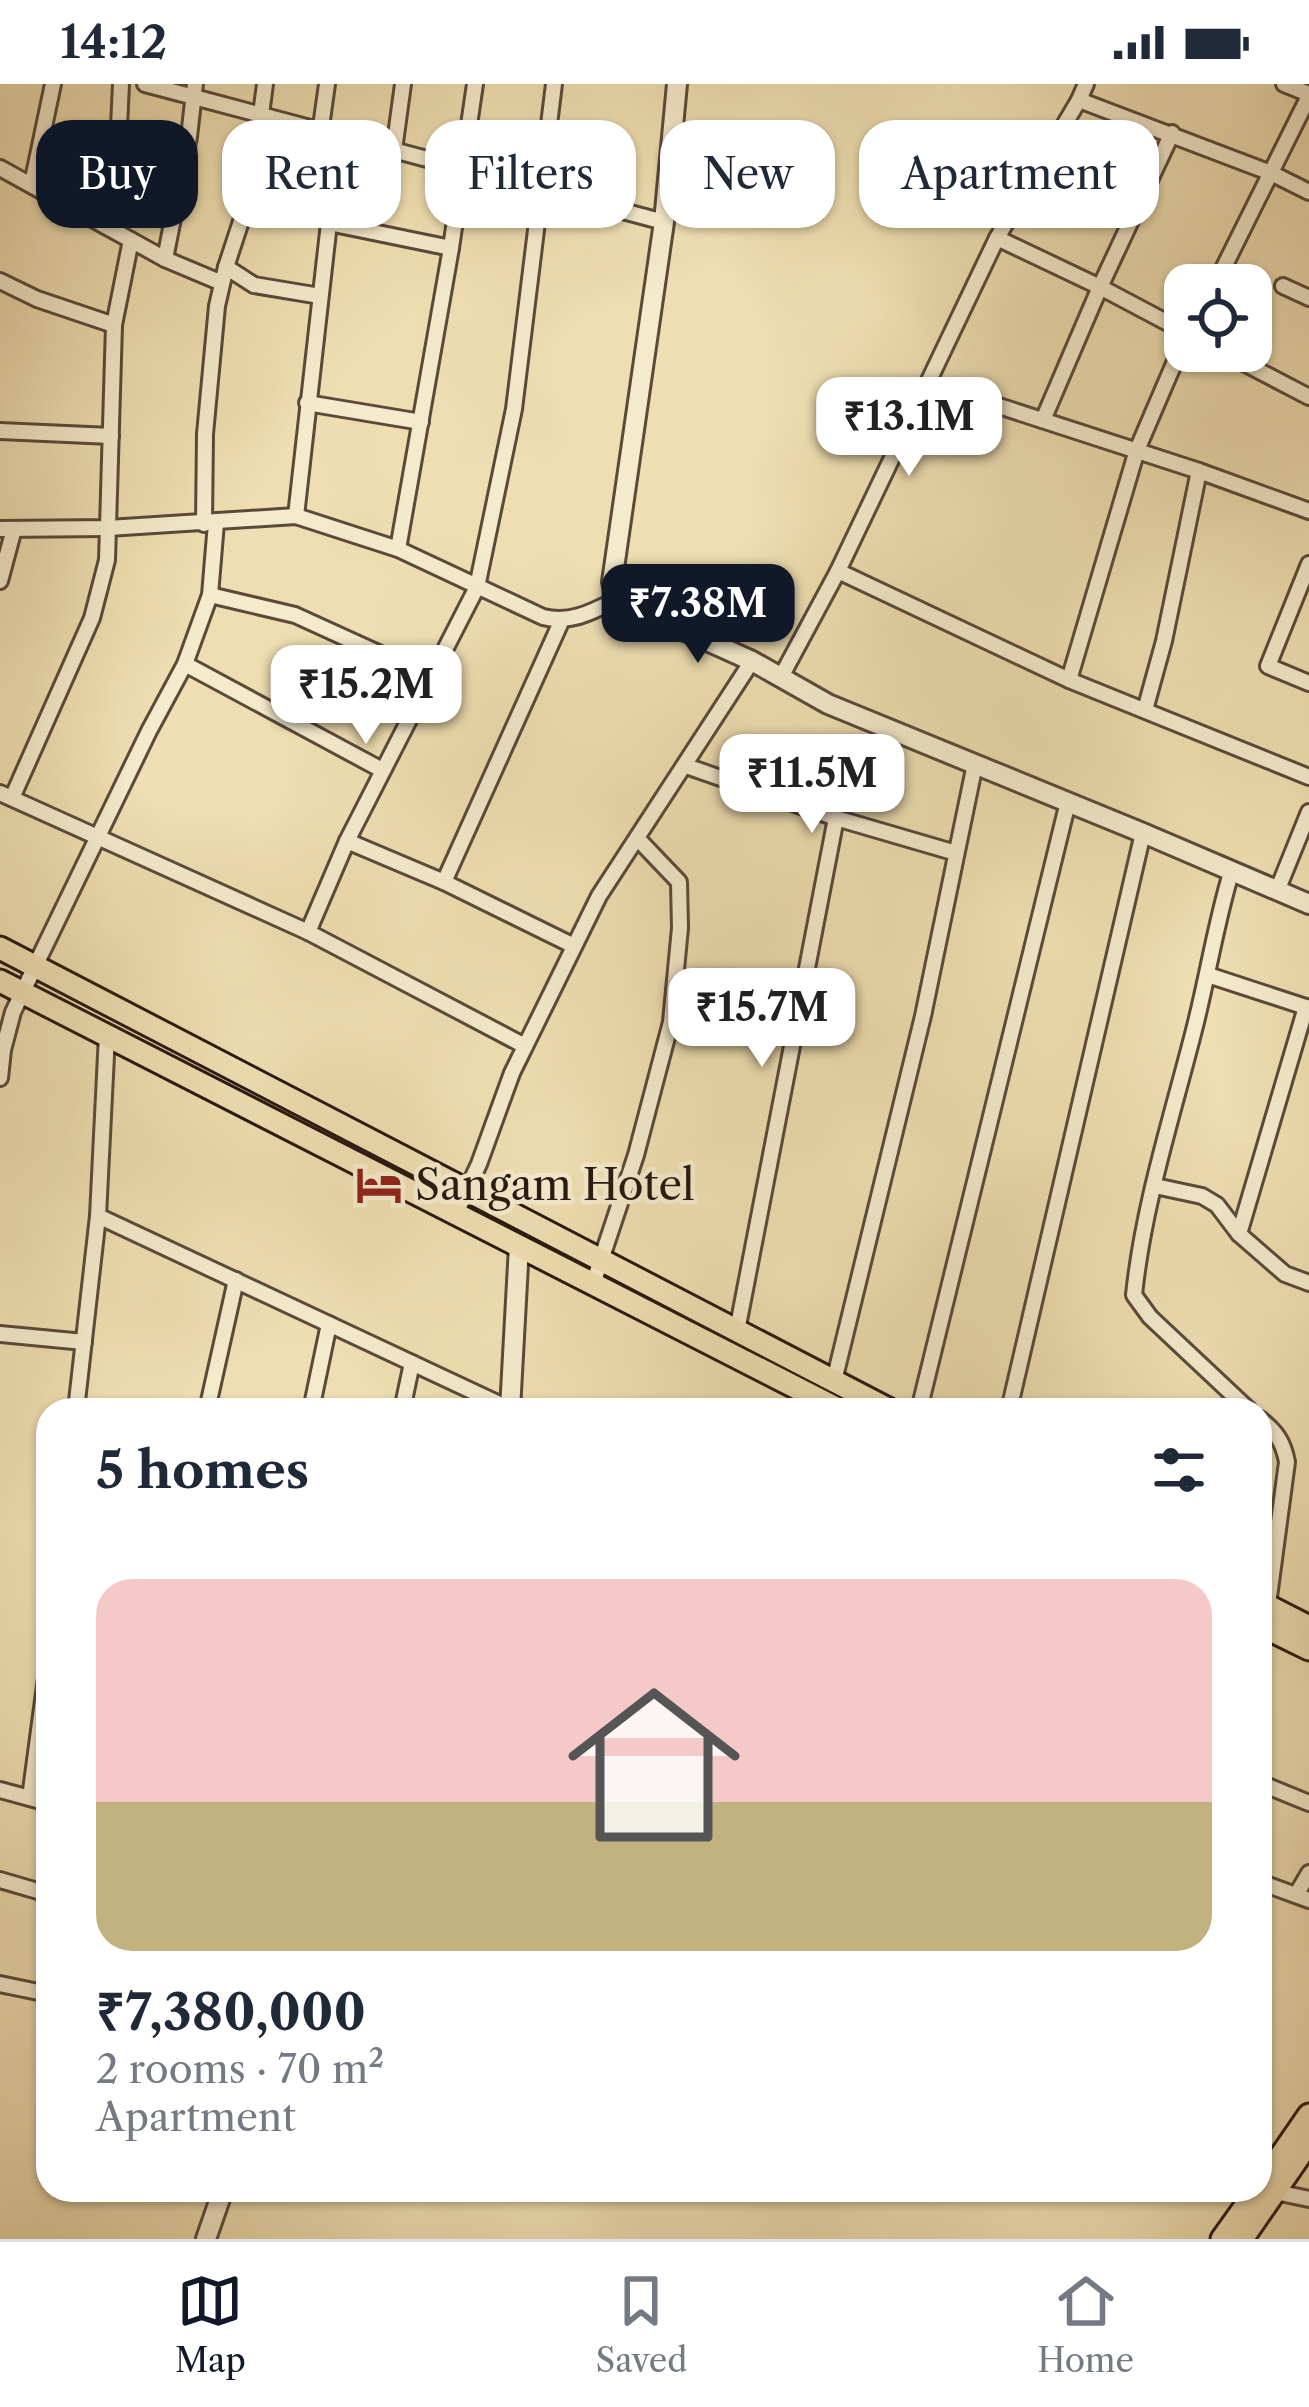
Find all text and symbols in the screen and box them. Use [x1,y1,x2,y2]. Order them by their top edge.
text: 14:12 [60,14,167,70]
chip: Buy [36,120,198,228]
chip: Rent [222,120,401,228]
chip: Filters [425,120,636,228]
chip: New [660,120,835,228]
chip: Apartment [859,120,1159,228]
map controls [1164,264,1272,372]
button: locate [1164,264,1272,372]
pin: ₹13.1M [811,377,1007,479]
text: ₹13.1M [843,392,975,440]
pin: ₹7.38M [600,564,796,666]
text: ₹7.38M [629,579,767,627]
pin: ₹15.2M [268,645,464,747]
text: ₹15.2M [298,660,434,708]
pin: ₹11.5M [714,734,910,836]
text: ₹11.5M [746,749,878,797]
pin: ₹15.7M [664,968,860,1070]
text: ₹15.7M [695,983,829,1031]
place label: Sangam Hotel [415,1159,694,1211]
hotel icon: Sangam Hotel [354,1160,404,1210]
icon: filters [1146,1437,1212,1503]
text: 5 homes [96,1439,309,1501]
icon: home [546,1657,762,1873]
text: ₹7,380,000 [96,1981,366,2043]
text: 2 rooms · 70 m² [96,2045,384,2093]
text: Apartment [96,2093,296,2141]
tab: Map [175,2268,246,2381]
tab: Saved [596,2268,687,2381]
tab: Home [1037,2268,1134,2381]

